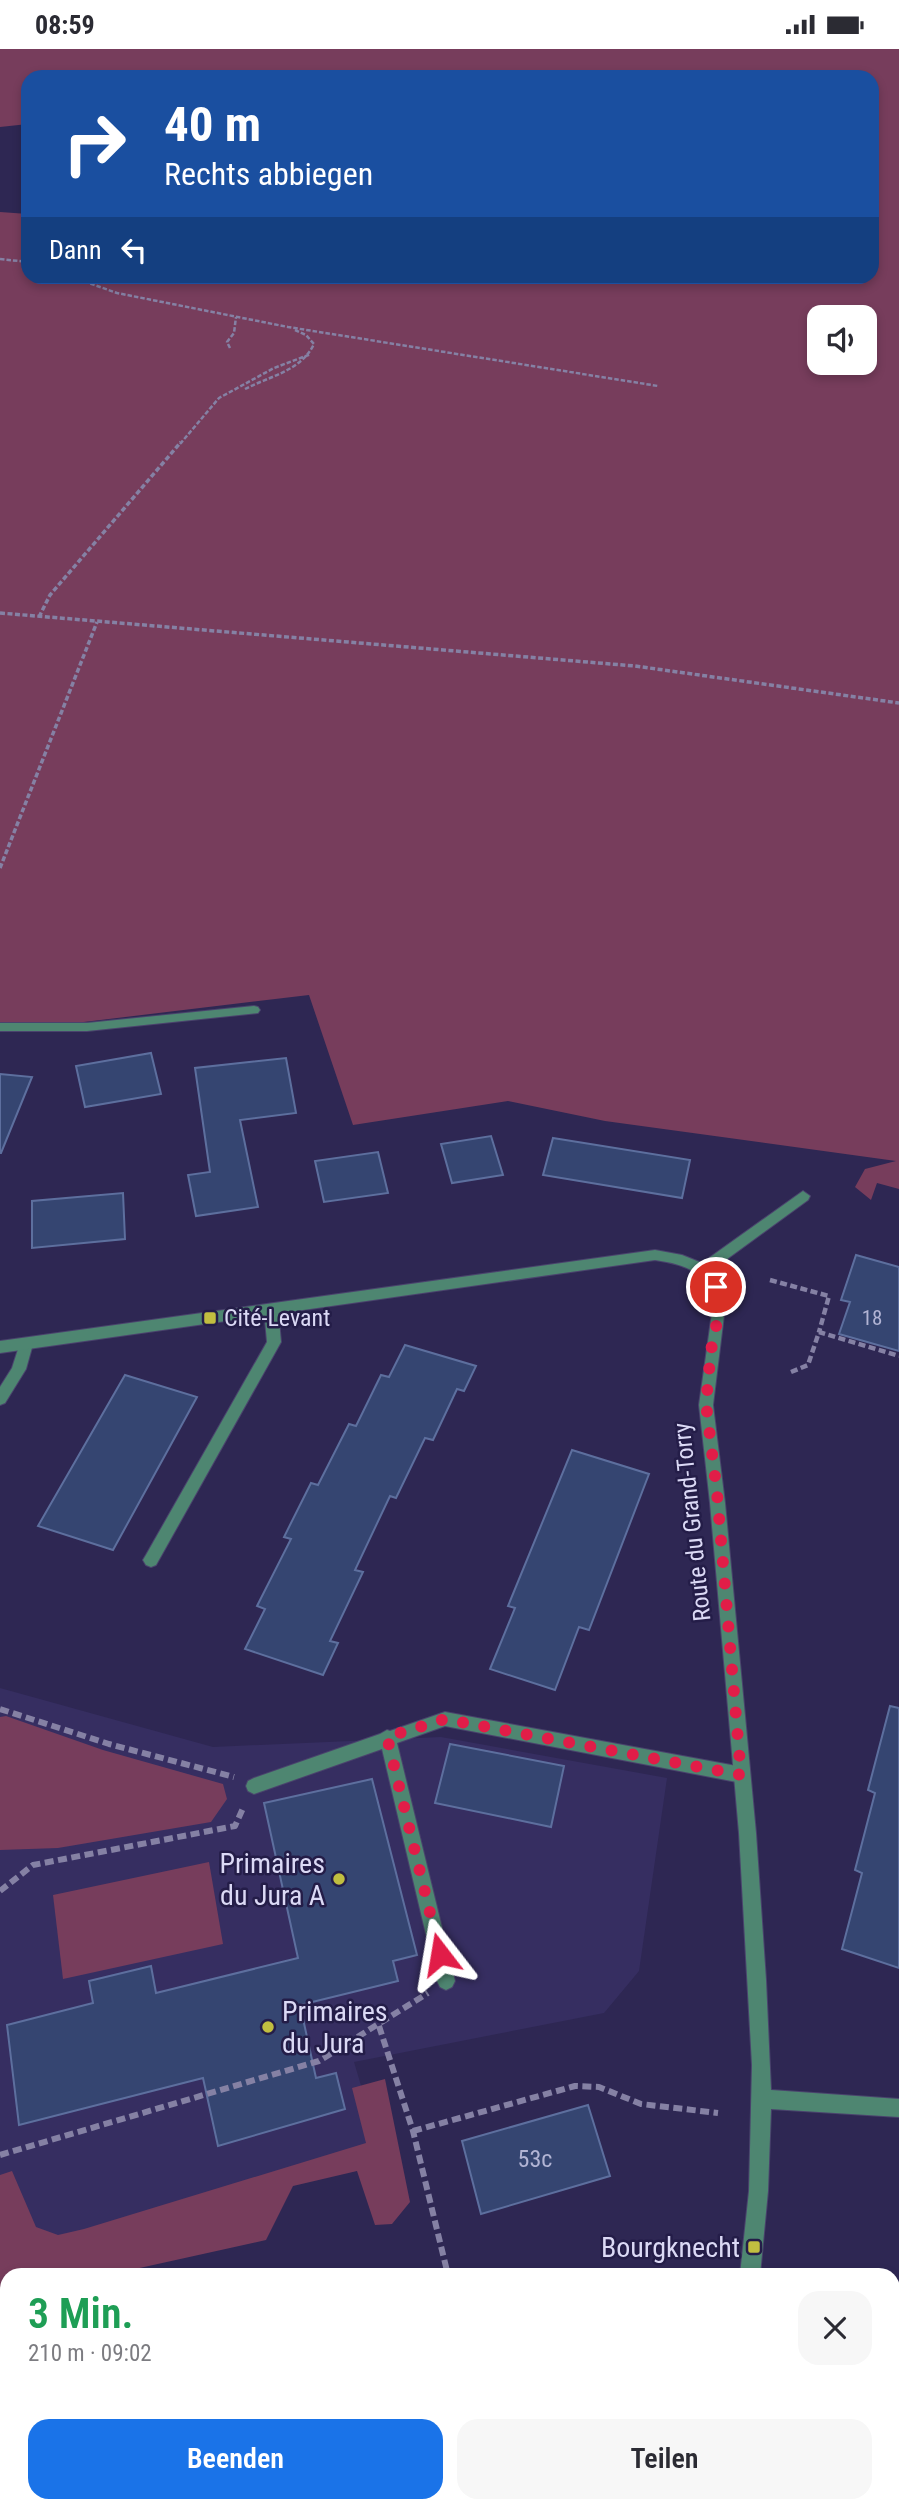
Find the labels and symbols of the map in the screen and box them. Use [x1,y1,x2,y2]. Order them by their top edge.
pin [686,1257,746,1317]
place label: Cité-Levant [224,1304,330,1332]
house number: 18 [862,1306,882,1330]
marker: Cité-Levant [202,1310,218,1326]
street label: Route du Grand-Torry [668,1421,716,1623]
place label: Primaires du Jura A [219,1847,325,1912]
marker: Primaires du Jura A [331,1871,347,1887]
position arrow [403,1917,477,1991]
place label: Primaires du Jura [282,1995,388,2060]
marker: Primaires du Jura [260,2019,276,2035]
house number: 53c [518,2145,552,2173]
place label: Bourgknecht [601,2231,740,2264]
marker: Bourgknecht [746,2239,762,2255]

